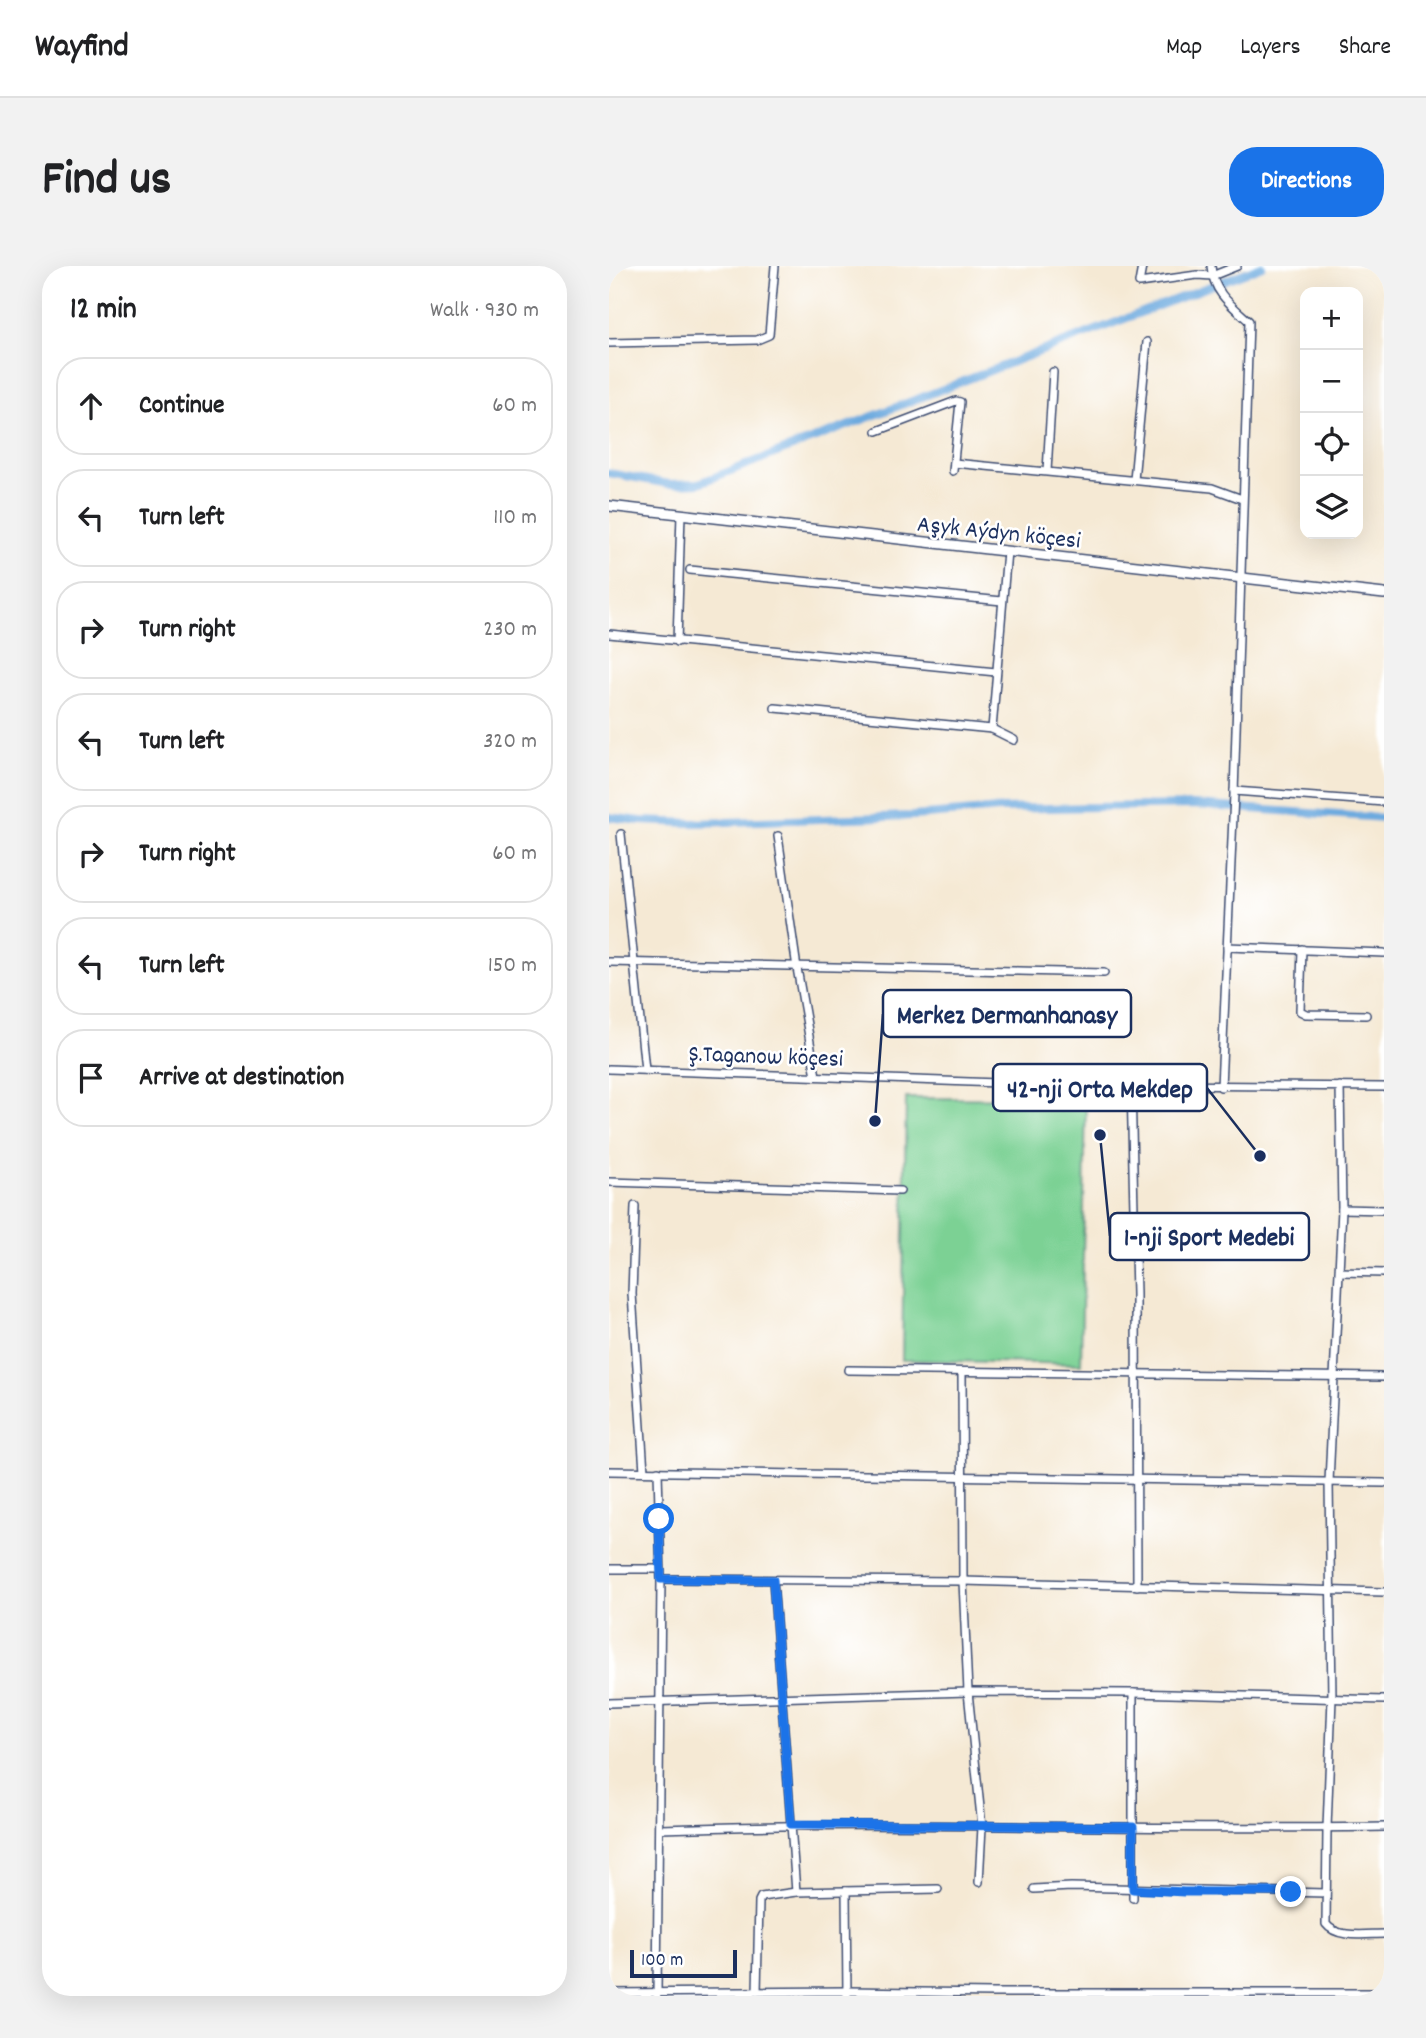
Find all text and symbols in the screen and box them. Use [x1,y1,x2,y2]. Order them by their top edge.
text: Wayfind [35,25,129,72]
text: Map [1166,31,1202,65]
text: Layers [1240,31,1301,65]
text: Share [1339,31,1391,65]
text: Find us [42,147,171,217]
button: Directions [1229,147,1384,217]
map controls [1300,287,1363,539]
button: + [1300,287,1363,350]
text: 12 min [70,290,137,333]
text: Walk · 930 m [430,295,539,328]
button: − [1300,350,1363,413]
icon: ahead [72,387,110,425]
text: Continue [139,388,224,425]
text: 60 m [492,390,537,423]
button: locate [1300,413,1363,476]
button: layers [1300,476,1363,539]
icon: left [72,499,110,537]
text: Turn left [139,500,225,537]
text: 110 m [493,502,537,535]
street label: Aşyk Aýdyn köçesi [915,508,1082,559]
icon: right [72,611,110,649]
text: Turn right [139,612,236,649]
text: 230 m [483,614,537,647]
icon: left [72,723,110,761]
text: Turn left [139,724,225,761]
text: 320 m [483,726,537,759]
icon: right [72,835,110,873]
text: Turn right [139,836,236,873]
text: 60 m [492,838,537,871]
icon: left [72,947,110,985]
text: Turn left [139,948,225,985]
text: 150 m [488,950,537,983]
callout: Merkez Dermanhanasy [883,990,1131,1037]
text: Merkez Dermanhanasy [897,999,1119,1036]
street label: Ş.Taganow köçesi [688,1038,844,1078]
icon: arrive [72,1059,110,1097]
text: Arrive at destination [139,1060,344,1097]
callout: 42-nji Orta Mekdep [993,1064,1207,1111]
text: 42-nji Orta Mekdep [1007,1073,1193,1110]
callout: 1-nji Sport Medebi [1110,1213,1309,1260]
text: 1-nji Sport Medebi [1124,1221,1295,1258]
route start [643,1503,674,1534]
route end [1275,1876,1306,1907]
scale bar [630,1947,737,1979]
text: 100 m [641,1948,683,1975]

